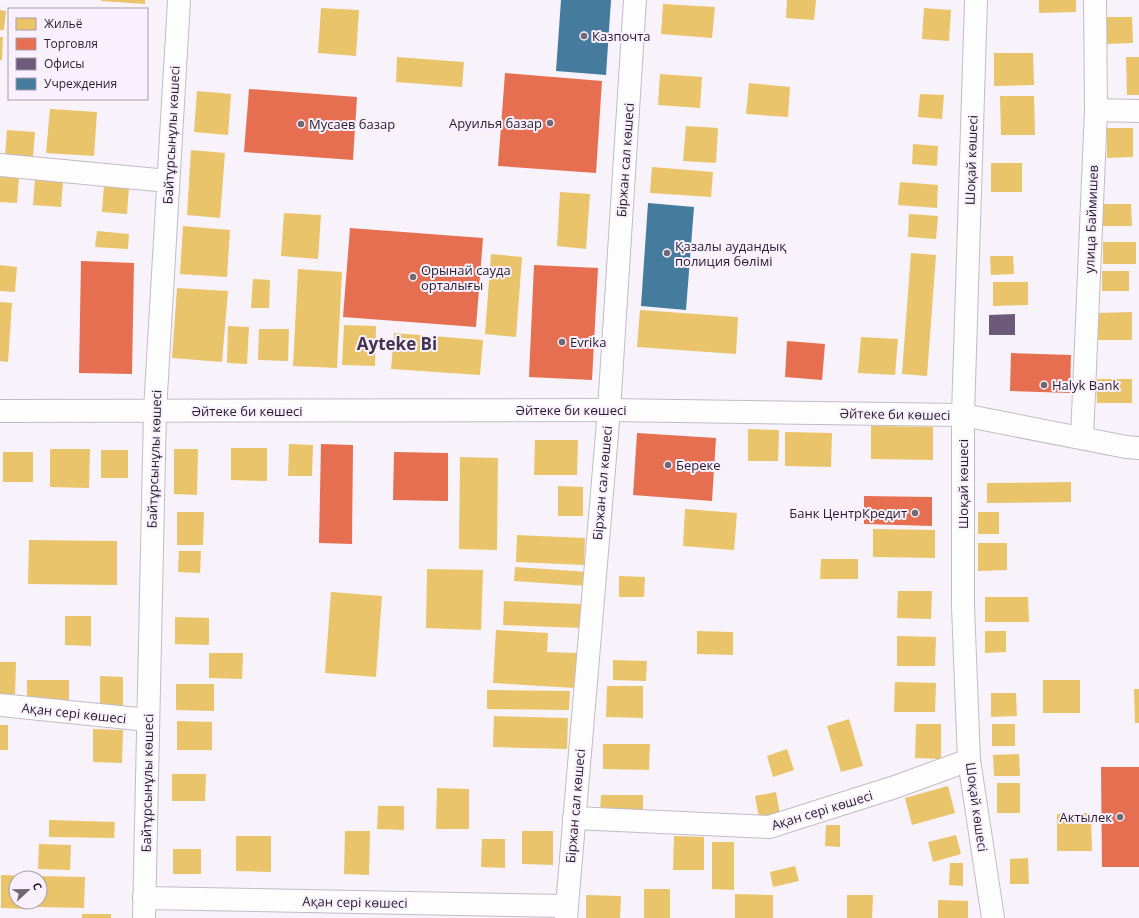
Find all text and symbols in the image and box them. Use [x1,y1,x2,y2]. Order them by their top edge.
legend [8,8,148,100]
text: Жильё [44,15,83,32]
place label: Казпочта [592,27,651,45]
marker: Казпочта [579,31,589,41]
text: Торговля [44,35,98,52]
text: Офисы [44,55,85,72]
street label: Байтұрсынұлы көшесі [158,65,184,205]
text: Учреждения [44,75,117,92]
street label: Біржан сал көшесі [612,102,638,218]
place label: Аруилья базар [449,114,542,132]
place label: Мусаев базар [309,115,395,133]
street label: Шоқай көшесі [960,115,982,205]
marker: Аруилья базар [545,118,555,128]
marker: Мусаев базар [296,119,306,129]
street label: улица Баймишев [1080,164,1102,274]
place label: Қазалы аудандық полиция бөлімі [675,237,786,270]
marker: Қазалы аудандық полиция бөлімі [662,248,672,258]
place label: Орынай сауда орталығы [421,261,511,294]
marker: Орынай сауда орталығы [408,272,418,282]
district label: Ayteke Bi [357,332,437,355]
place label: Evrika [570,333,606,351]
marker: Evrika [557,337,567,347]
place label: Halyk Bank [1052,376,1119,394]
marker: Halyk Bank [1039,380,1049,390]
street label: Байтұрсынұлы көшесі [143,389,165,529]
street label: Әйтеке би көшесі [516,401,626,419]
street label: Әйтеке би көшесі [192,402,302,420]
street label: Әйтеке би көшесі [839,404,951,424]
street label: Біржан сал көшесі [588,425,616,541]
street label: Шоқай көшесі [954,439,972,529]
place label: Береке [676,456,721,474]
marker: Береке [663,460,673,470]
place label: Банк ЦентрКредит [789,504,907,522]
marker: Банк ЦентрКредит [910,508,920,518]
street label: Ақан сері көшесі [21,699,127,727]
street label: Байтұрсынұлы көшесі [137,714,157,852]
street label: Біржан сал көшесі [561,748,589,864]
street label: Шоқай көшесі [962,761,992,853]
street label: Ақан сері көшесі [769,786,875,834]
place label: Актылек [1060,808,1112,826]
marker: Актылек [1115,812,1125,822]
north arrow [8,870,48,910]
text: С [29,880,46,892]
street label: Ақан сері көшесі [302,892,408,912]

